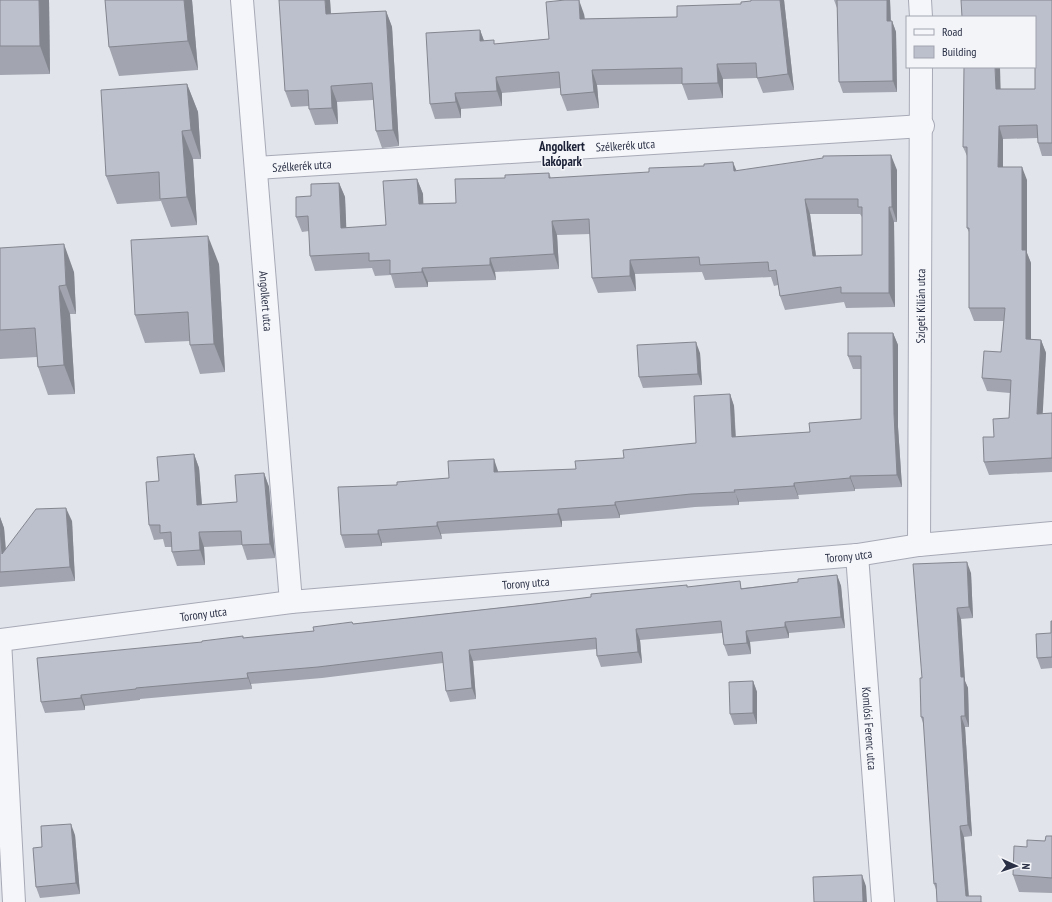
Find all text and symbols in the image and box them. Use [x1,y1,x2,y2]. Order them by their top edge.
legend [906,16,1036,68]
text: Road [942,24,962,39]
text: Building [942,44,977,59]
street label: Szélkerék utca [595,135,656,154]
district label: Angolkert lakópark [538,138,585,170]
street label: Szélkerék utca [272,156,332,174]
street label: Szigeti Kilián utca [912,268,928,343]
street label: Angolkert utca [257,270,276,332]
street label: Torony utca [824,545,873,565]
street label: Torony utca [502,573,550,592]
street label: Torony utca [179,603,228,624]
street label: Komlósi Ferenc utca [859,686,881,771]
north arrow [996,846,1036,886]
text: N [1019,863,1033,870]

